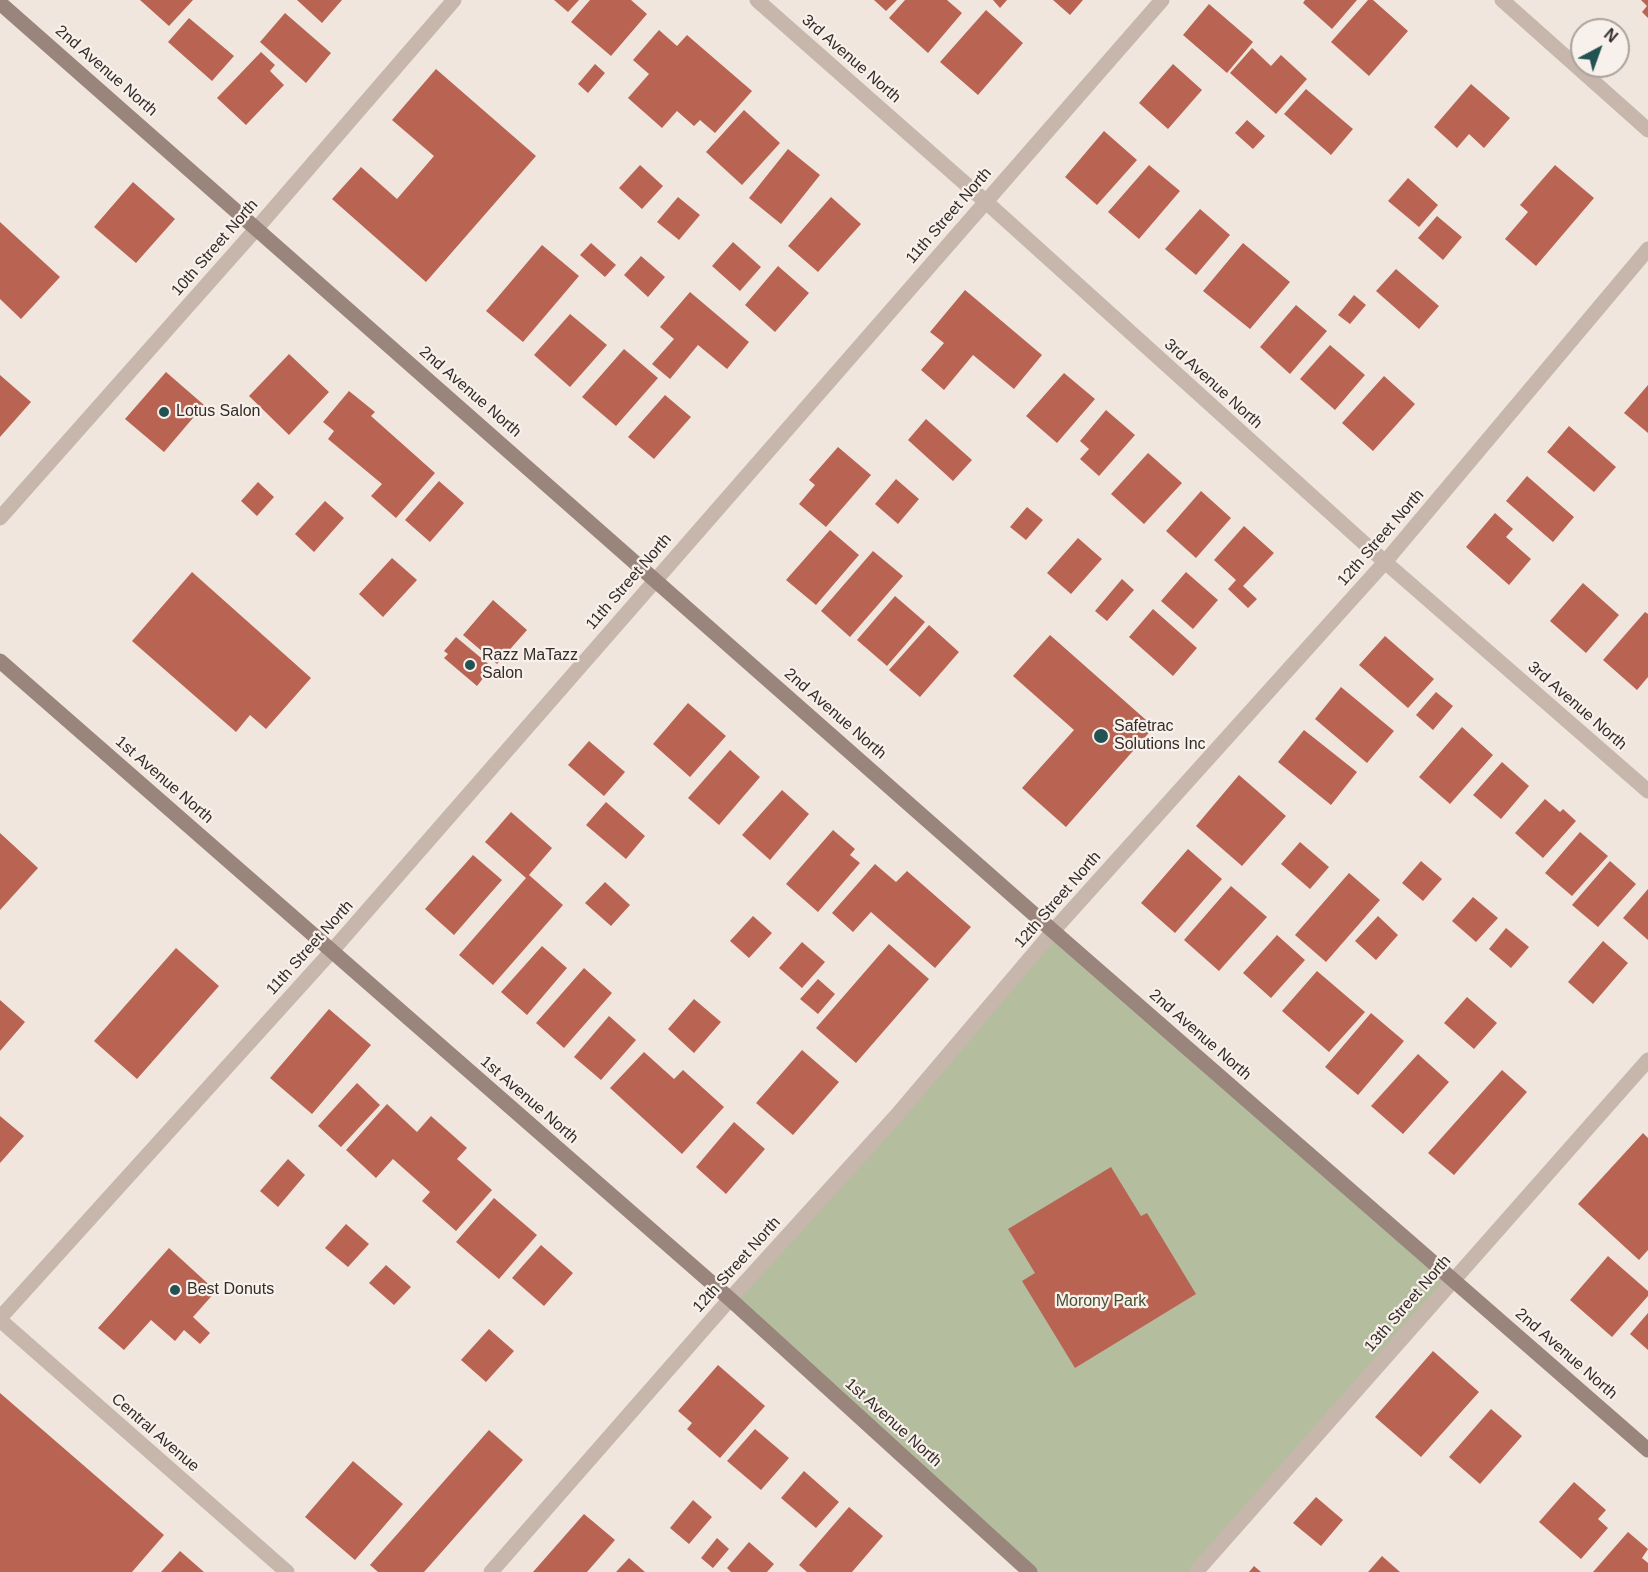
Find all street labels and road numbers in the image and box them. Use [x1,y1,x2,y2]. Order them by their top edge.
street label: 3rd Avenue North [797,11,905,107]
street label: 2nd Avenue North [51,22,161,120]
street label: 11th Street North [902,164,996,268]
street label: 10th Street North [168,196,262,300]
street label: 3rd Avenue North [1160,335,1266,433]
street label: 2nd Avenue North [415,343,525,441]
street label: 12th Street North [1334,486,1428,590]
street label: 11th Street North [582,530,676,634]
street label: 3rd Avenue North [1523,658,1631,754]
street label: 2nd Avenue North [780,665,890,763]
street label: 1st Avenue North [111,732,217,828]
street label: 12th Street North [1011,848,1105,952]
street label: 11th Street North [262,897,358,999]
street label: 2nd Avenue North [1145,986,1255,1084]
street label: 1st Avenue North [476,1052,582,1148]
street label: 12th Street North [689,1213,785,1317]
street label: 13th Street North [1361,1252,1455,1356]
street label: 2nd Avenue North [1511,1305,1621,1403]
street label: 1st Avenue North [841,1375,945,1471]
street label: Central Avenue [107,1390,203,1476]

